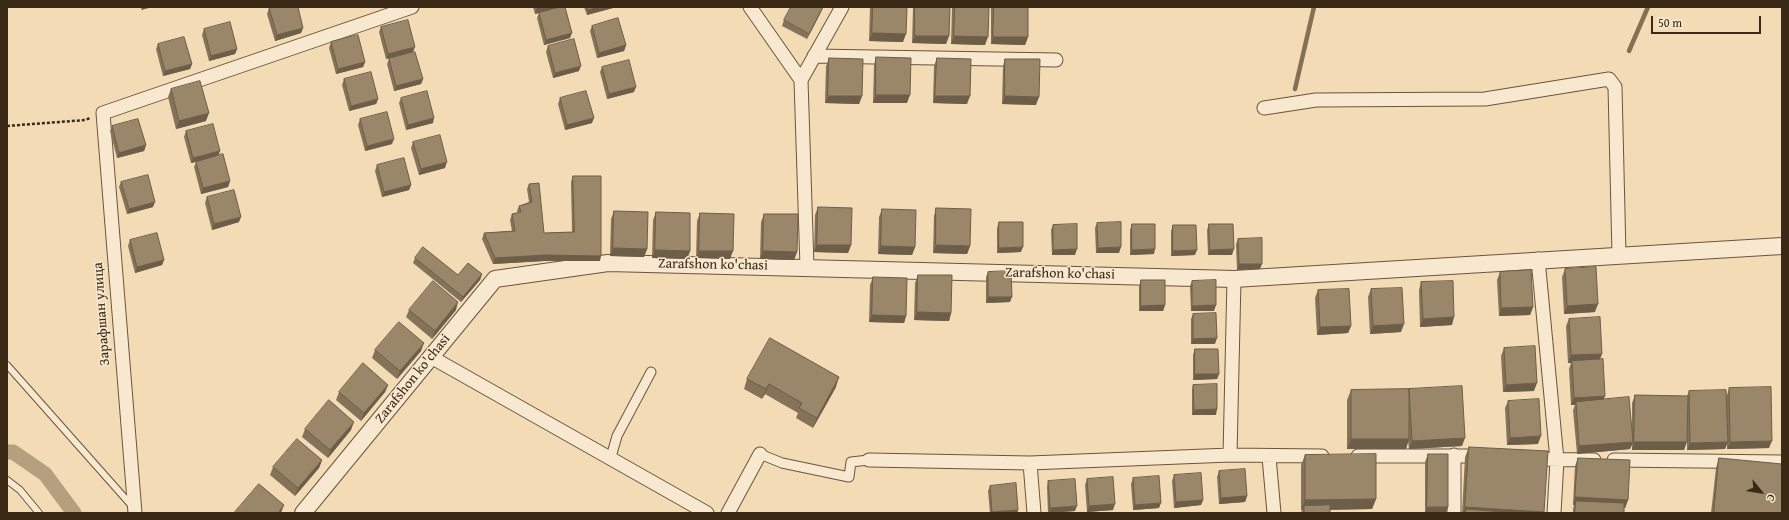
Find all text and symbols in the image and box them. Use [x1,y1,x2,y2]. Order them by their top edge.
scale bar [1653,8,1763,34]
text: 50 m [1658,14,1682,31]
street label: Zarafshon ko'chasi [658,256,768,274]
street label: Зарафшан улица [90,262,114,366]
street label: Zarafshon ko'chasi [1005,265,1115,283]
street label: Zarafshon ko'chasi [372,331,454,427]
north arrow [1741,472,1781,512]
text: С [1763,491,1780,505]

